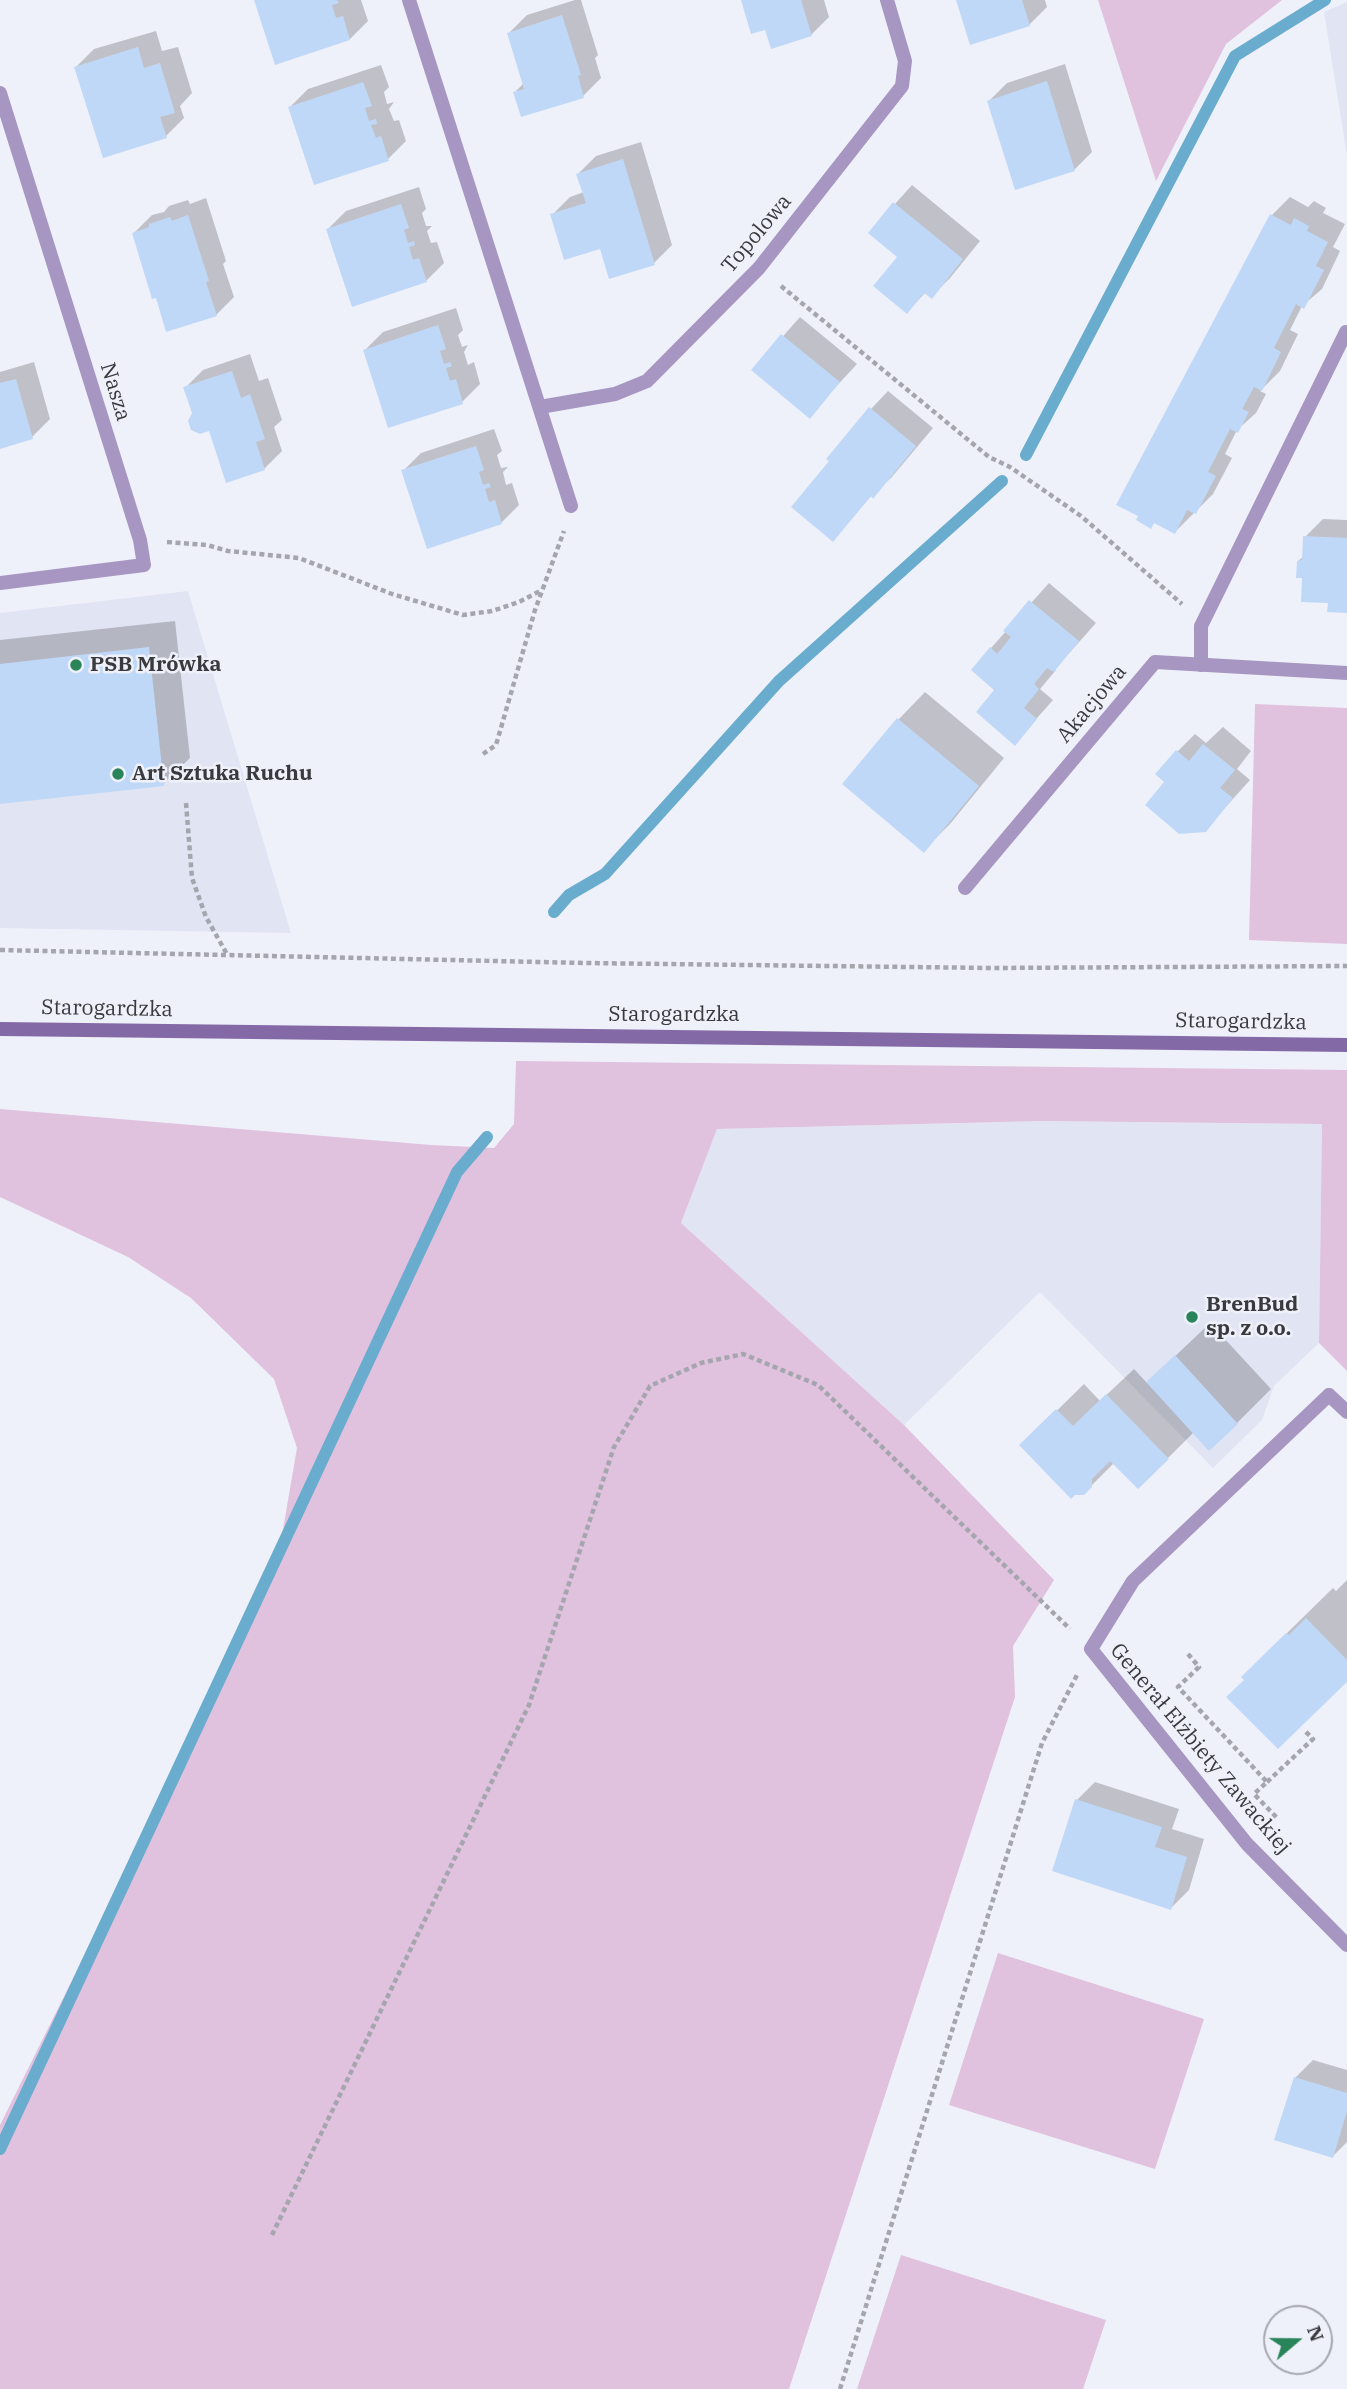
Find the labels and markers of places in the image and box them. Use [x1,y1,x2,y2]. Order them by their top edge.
place label: PSB Mrówka [90,652,221,678]
marker: PSB Mrówka [68,657,84,673]
place label: Art Sztuka Ruchu [132,761,312,787]
marker: Art Sztuka Ruchu [110,766,126,782]
place label: BrenBud sp. z o.o. [1206,1292,1298,1342]
marker: BrenBud sp. z o.o. [1184,1309,1200,1325]

